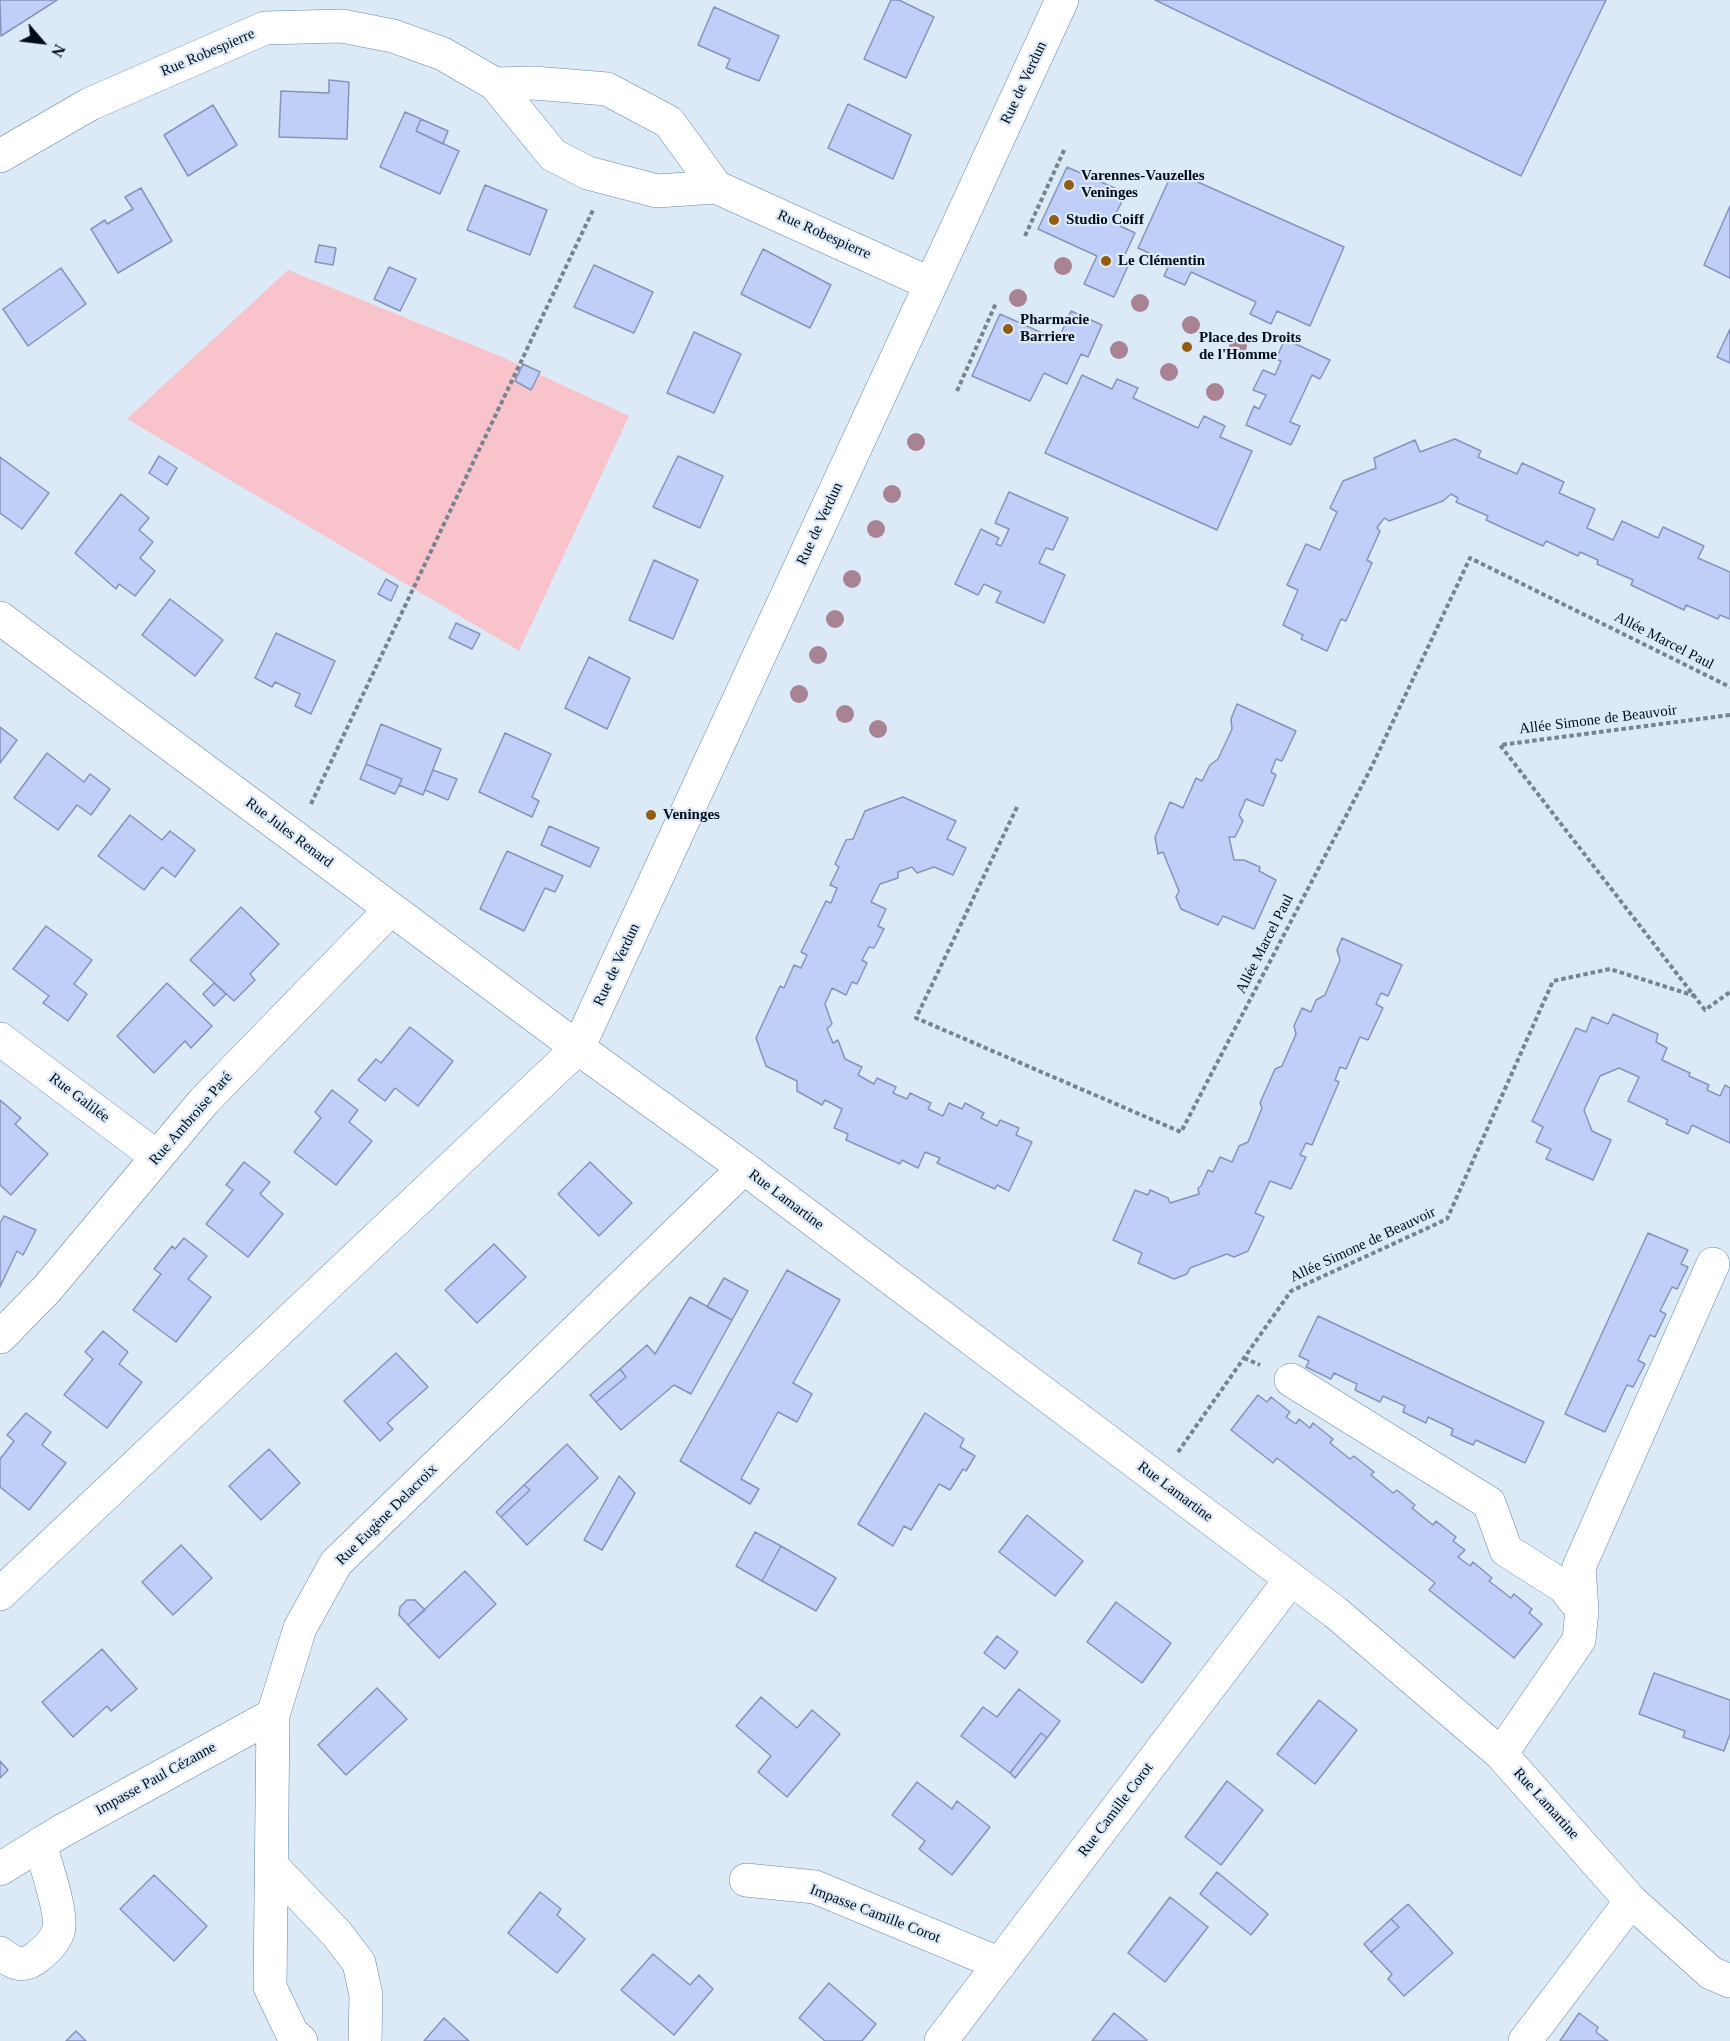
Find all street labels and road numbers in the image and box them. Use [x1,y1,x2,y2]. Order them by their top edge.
street label: Rue Robespierre [158,25,258,81]
street label: Rue de Verdun [997,39,1051,127]
street label: Rue Robespierre [774,206,874,264]
street label: Rue de Verdun [793,480,847,568]
street label: Allée Marcel Paul [1611,608,1717,674]
street label: Allée Simone de Beauvoir [1518,701,1678,739]
street label: Rue Jules Renard [242,794,336,872]
street label: Allée Marcel Paul [1232,891,1298,997]
street label: Rue de Verdun [590,921,644,1009]
street label: Rue Galilée [45,1069,113,1127]
street label: Rue Ambroise Paré [146,1069,236,1169]
street label: Rue Lamartine [745,1166,827,1234]
street label: Allée Simone de Beauvoir [1287,1203,1439,1287]
street label: Rue Lamartine [1134,1458,1216,1526]
street label: Rue Eugène Delacroix [333,1461,441,1569]
street label: Impasse Paul Cézanne [93,1738,219,1820]
street label: Rue Camille Corot [1075,1759,1157,1861]
street label: Rue Lamartine [1509,1765,1583,1843]
street label: Impasse Camille Corot [807,1881,943,1947]

